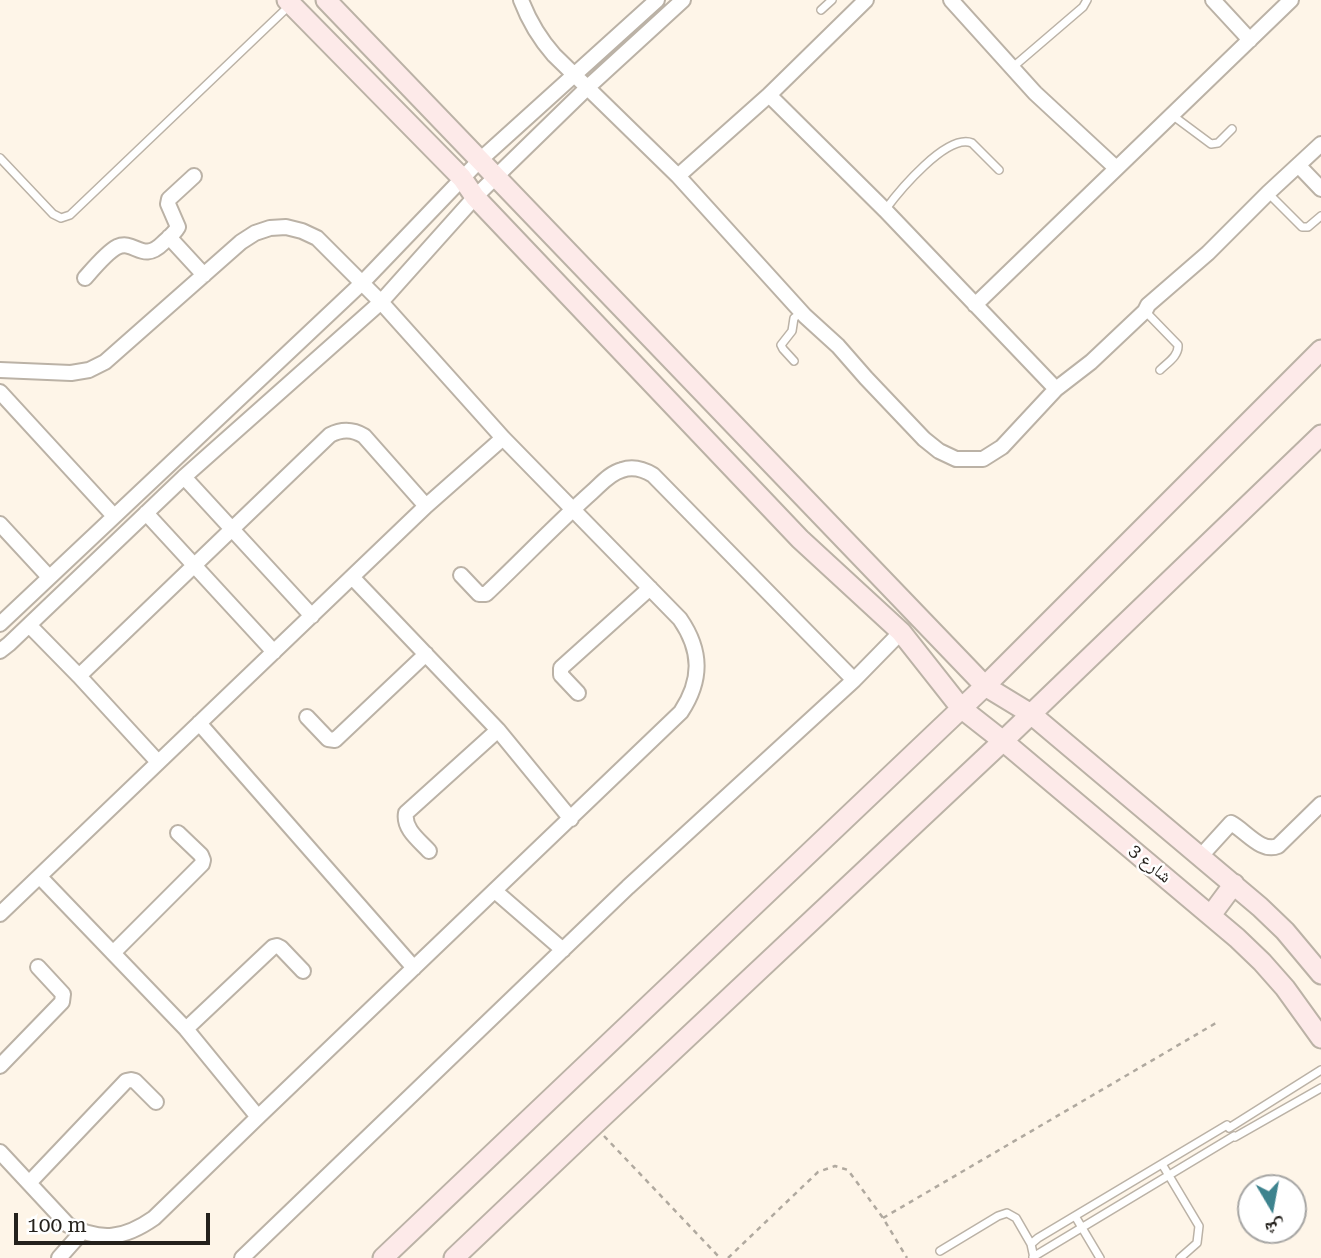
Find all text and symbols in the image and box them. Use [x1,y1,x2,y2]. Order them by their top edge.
street label: شارع 3 [1124,840,1176,888]
north arrow [1237,1174,1307,1244]
scale bar [18,1198,214,1242]
text: 100 m [27,1213,87,1237]
text: ش [1263,1215,1287,1241]

